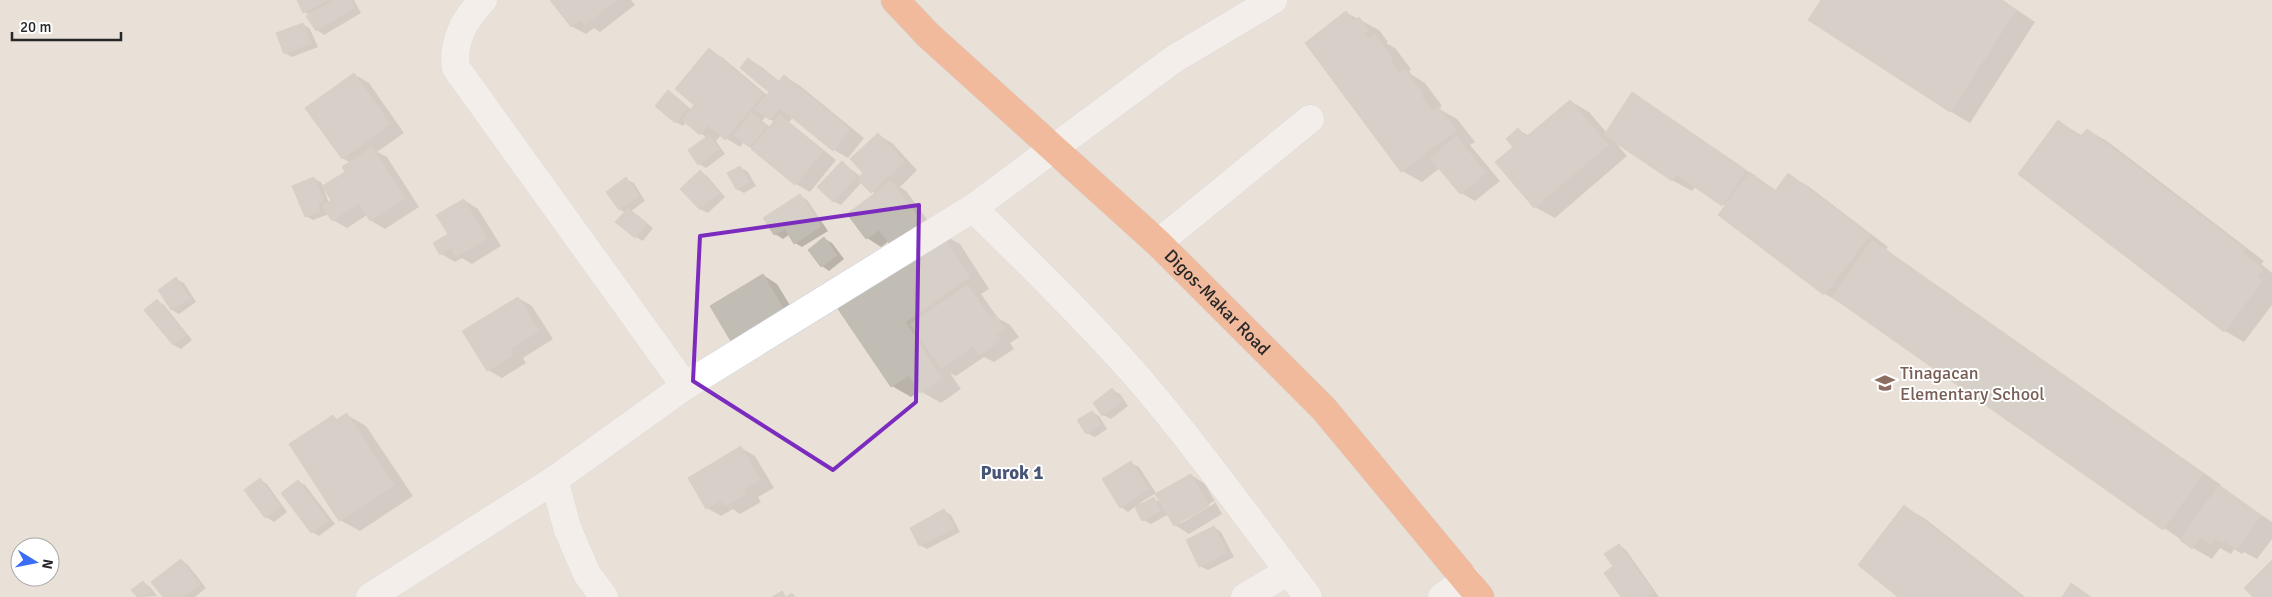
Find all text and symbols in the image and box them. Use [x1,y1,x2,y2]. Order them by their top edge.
scale bar [12,10,121,42]
text: 20 m [20,18,51,36]
street label: Digos-Makar Road [1160,245,1275,360]
place label: Tinagacan Elementary School [1900,362,2045,405]
school or university icon: Tinagacan Elementary School [1874,372,1896,394]
district label: Purok 1 [981,461,1044,485]
north arrow [10,537,60,587]
text: N [38,558,57,570]

